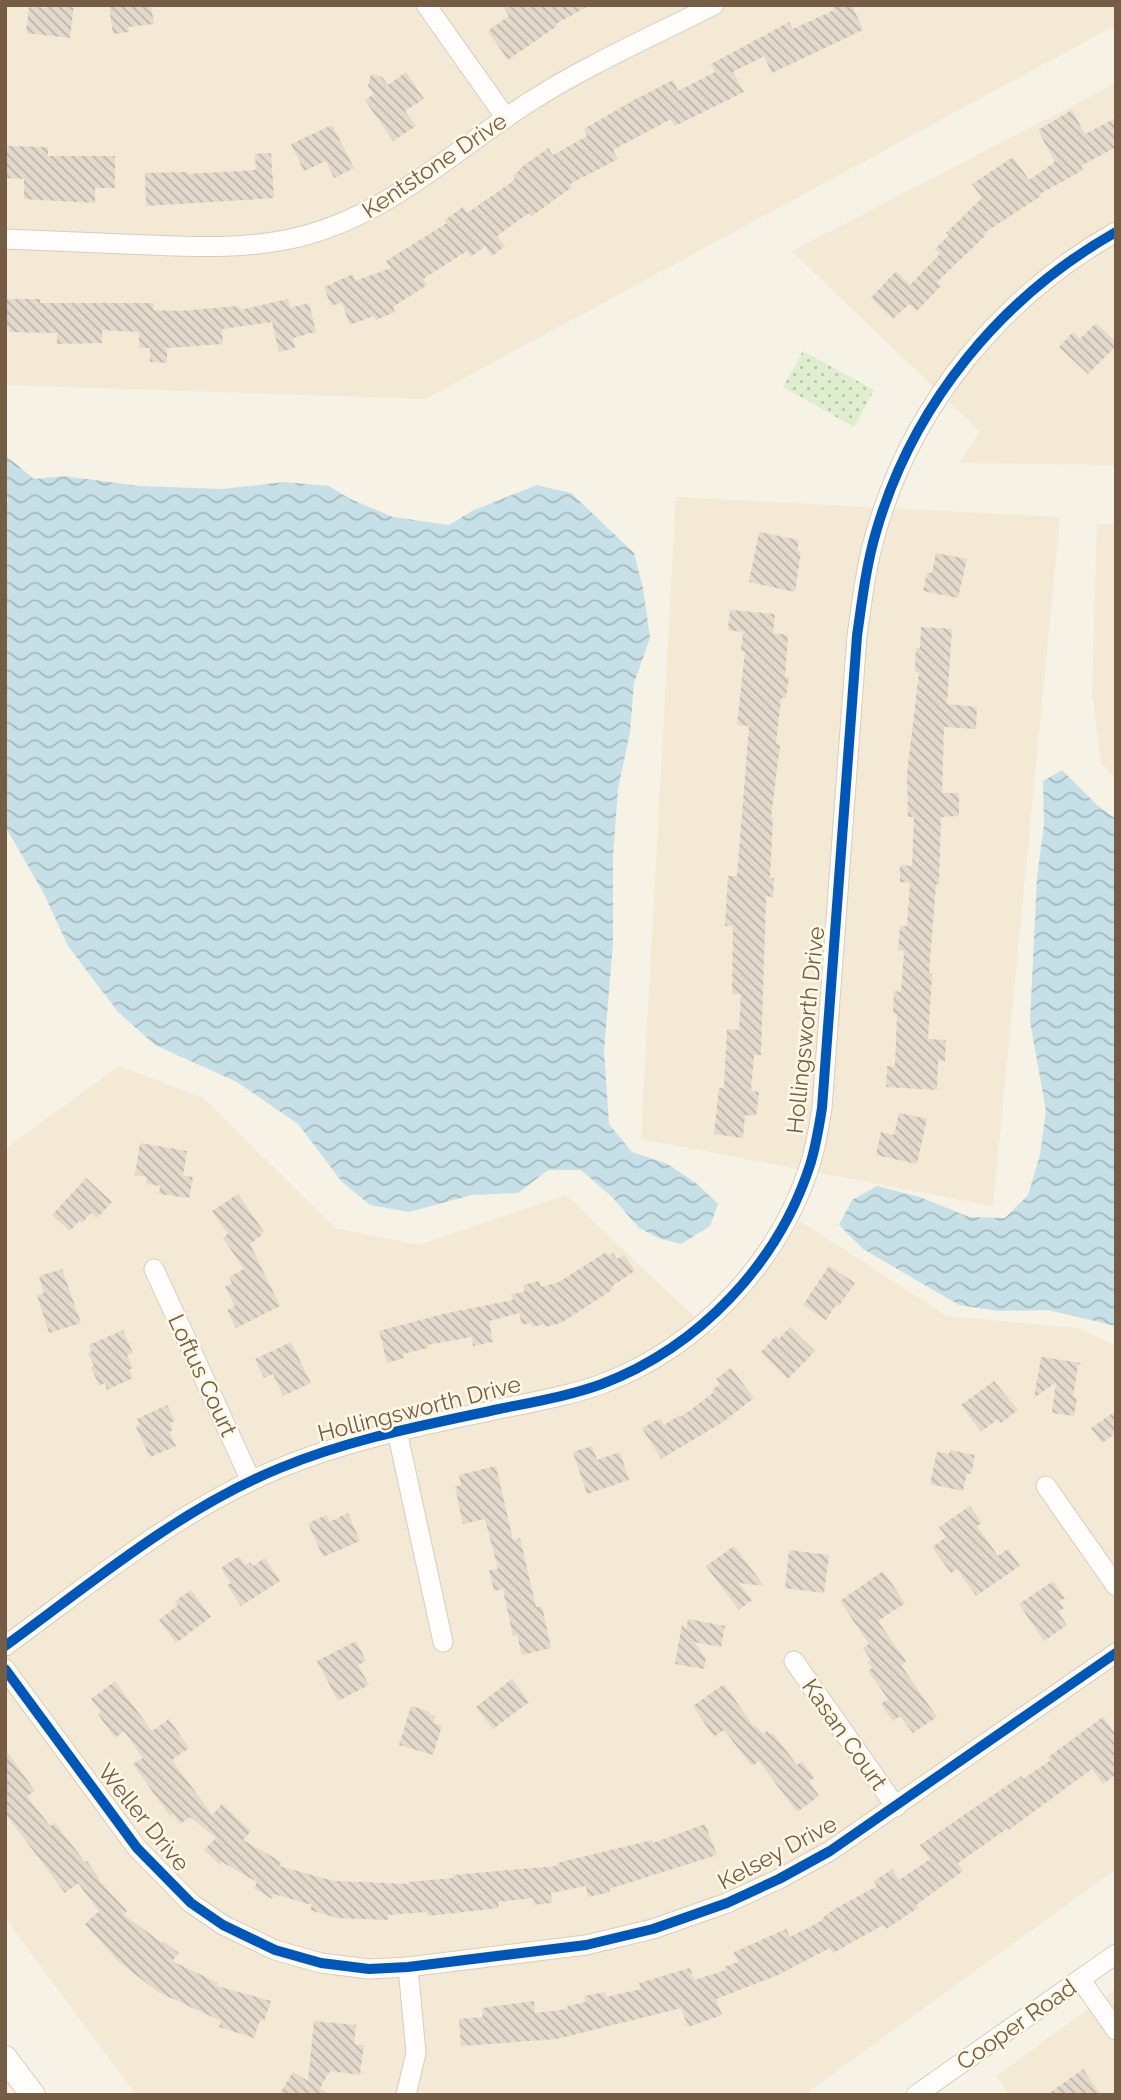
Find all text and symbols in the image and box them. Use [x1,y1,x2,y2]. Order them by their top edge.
street label: Kentstone Drive [357,107,511,223]
street label: Hollingsworth Drive [781,925,829,1135]
street label: Loftus Court [163,1310,243,1441]
street label: Hollingsworth Drive [315,1370,523,1446]
street label: Kasan Court [797,1673,893,1795]
street label: Weller Drive [92,1758,196,1876]
street label: Kelsey Drive [713,1809,841,1895]
street label: Cooper Road [951,1973,1081,2075]

